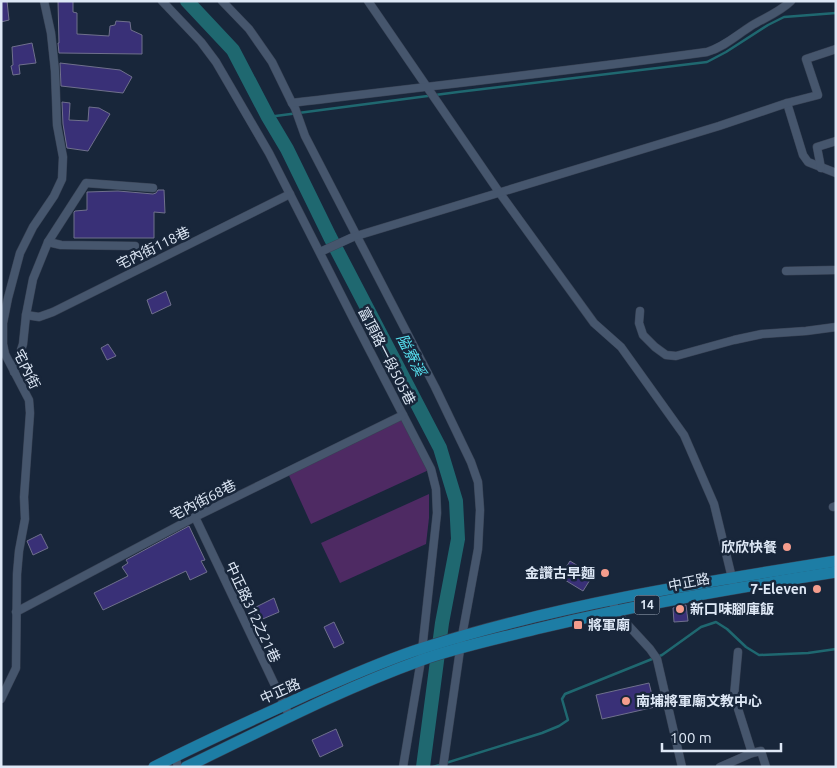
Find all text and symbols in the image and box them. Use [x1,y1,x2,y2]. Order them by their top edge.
street label: 宅內街118巷 [114,223,192,273]
street label: 富頂路一段505巷 [355,304,419,408]
water label: 隘寮溪 [394,331,430,380]
street label: 宅內街 [11,347,43,391]
street label: 宅內街68巷 [167,477,239,523]
place label: 欣欣快餐 [721,539,777,555]
marker: 欣欣快餐 [781,541,793,553]
street label: 中正路312之21巷 [223,559,283,665]
place label: 金讚古早麵 [525,565,595,581]
marker: 金讚古早麵 [599,567,611,579]
street label: 中正路 [667,570,711,594]
place label: 7-Eleven [750,581,807,597]
marker: 7-Eleven [811,583,823,595]
road number: 14 [634,596,660,614]
place label: 新口味腳庫飯 [690,601,774,617]
marker: 新口味腳庫飯 [674,603,686,615]
place label: 將軍廟 [588,617,630,633]
marker: 將軍廟 [572,619,584,631]
street label: 中正路 [258,675,302,707]
place label: 南埔將軍廟文教中心 [636,693,762,709]
marker: 南埔將軍廟文教中心 [620,695,632,707]
scale bar [662,720,781,752]
text: 100 m [670,729,712,746]

